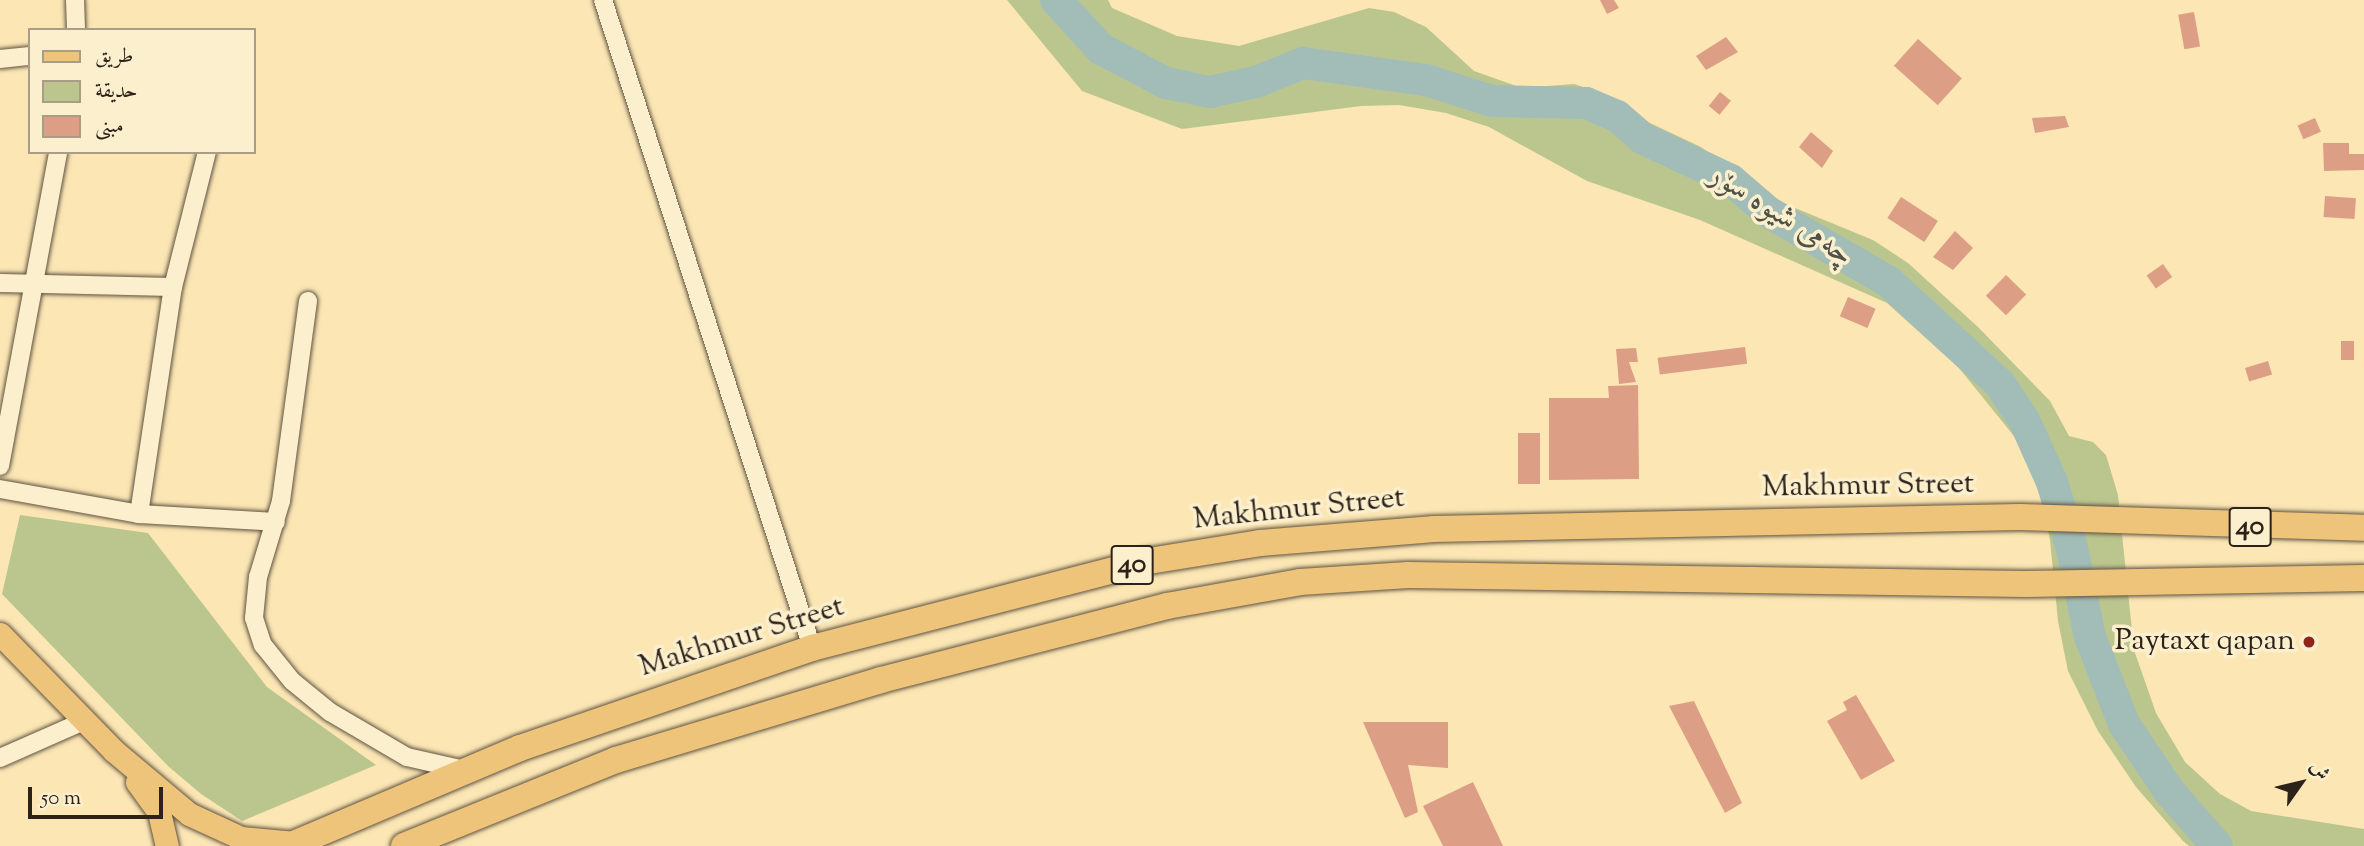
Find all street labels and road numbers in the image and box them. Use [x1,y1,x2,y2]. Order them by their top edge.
street label: Makhmur Street [1762,467,1974,507]
street label: Makhmur Street [1192,481,1406,539]
road number: 40 [2227,503,2273,552]
road number: 40 [1109,540,1155,590]
street label: Makhmur Street [635,590,849,686]

